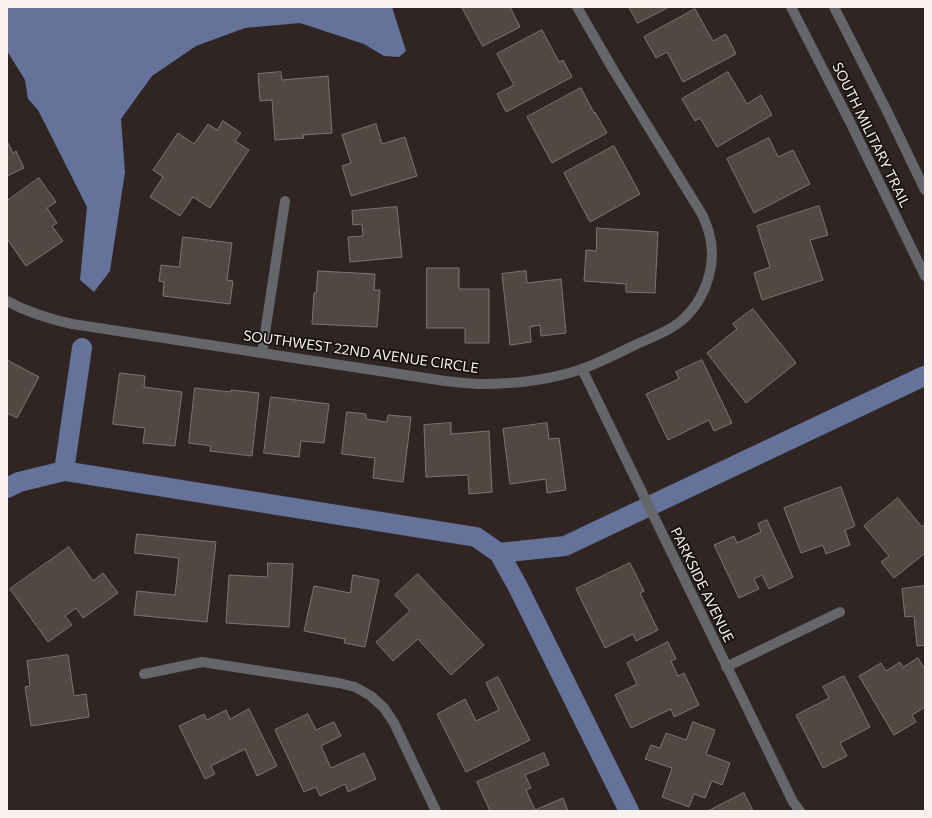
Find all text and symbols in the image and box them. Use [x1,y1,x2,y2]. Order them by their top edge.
street label: SOUTH MILITARY TRAIL [829,60,913,210]
street label: SOUTHWEST 22ND AVENUE CIRCLE [242,327,480,377]
street label: PARKSIDE AVENUE [667,525,737,645]

